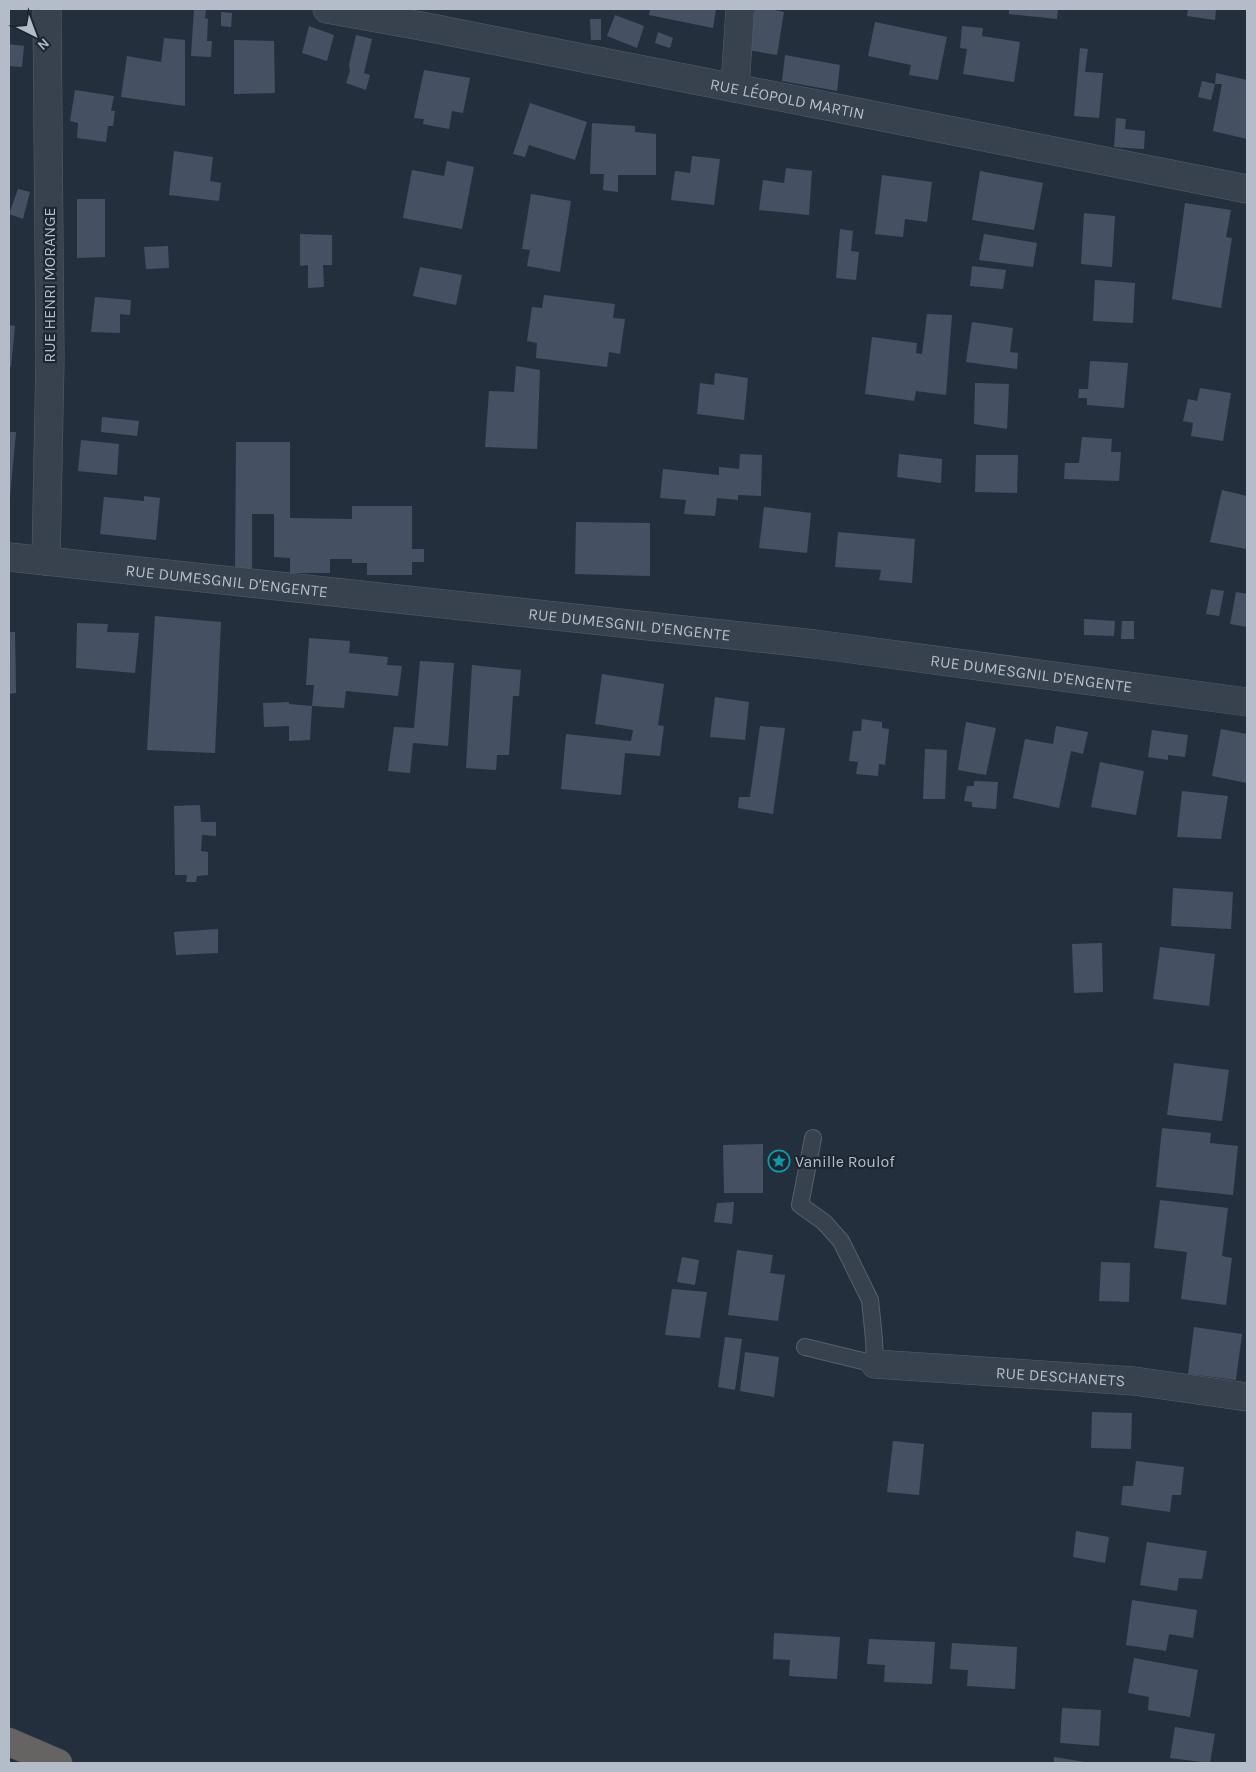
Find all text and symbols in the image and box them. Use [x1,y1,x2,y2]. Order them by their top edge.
north arrow [10,10,60,60]
text: N [34,35,53,54]
street label: RUE LÉOPOLD MARTIN [708,74,866,123]
street label: RUE HENRI MORANGE [40,208,59,362]
street label: RUE DUMESGNIL D'ENGENTE [125,561,329,601]
street label: RUE DUMESGNIL D'ENGENTE [527,604,731,645]
street label: RUE DUMESGNIL D'ENGENTE [929,651,1133,696]
place icon: Vanille Roulof [767,1149,791,1173]
place label: Vanille Roulof [795,1152,895,1171]
street label: RUE DESCHANETS [995,1363,1126,1390]

